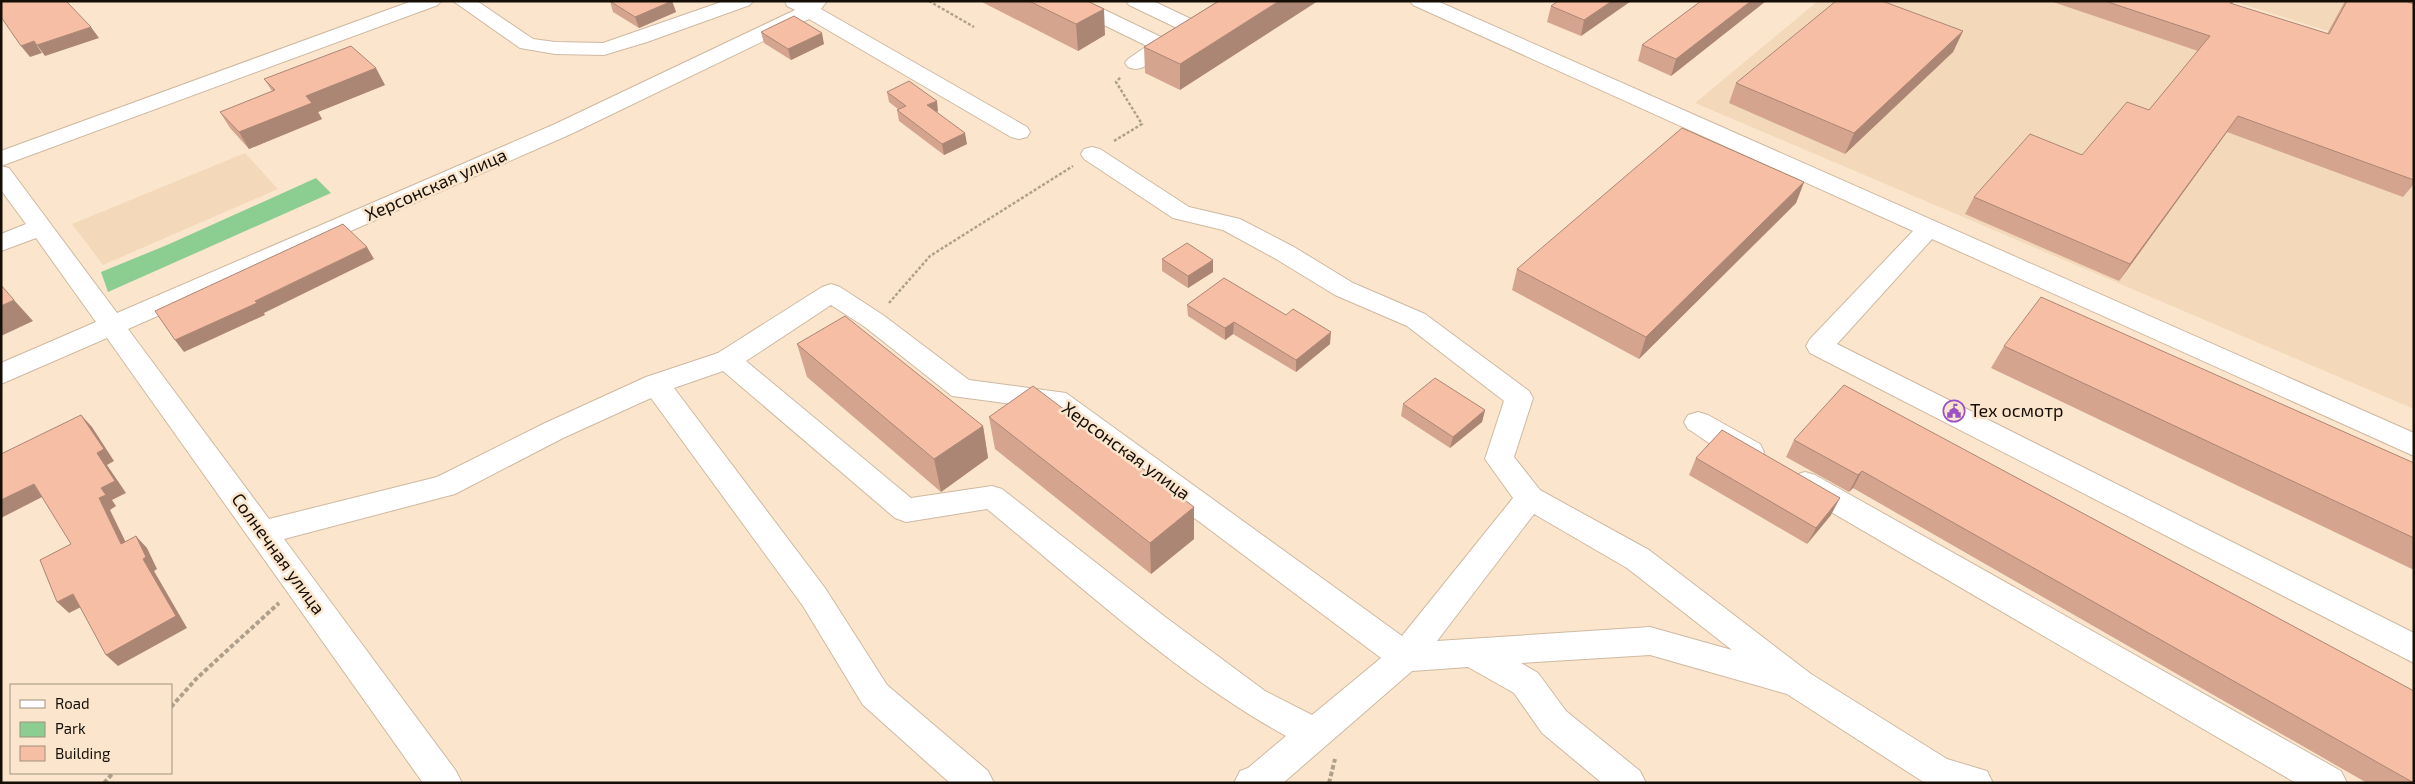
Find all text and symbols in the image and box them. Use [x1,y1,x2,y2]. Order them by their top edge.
street label: Херсонская улица [361,143,510,225]
street label: Херсонская улица [1058,396,1195,504]
public building icon: Тех осмотр [1942,399,1966,423]
place label: Тех осмотр [1970,399,2063,421]
street label: Солнечная улица [227,488,330,618]
legend [10,684,172,774]
text: Road [55,694,90,712]
text: Park [55,719,86,737]
text: Building [55,744,111,762]

